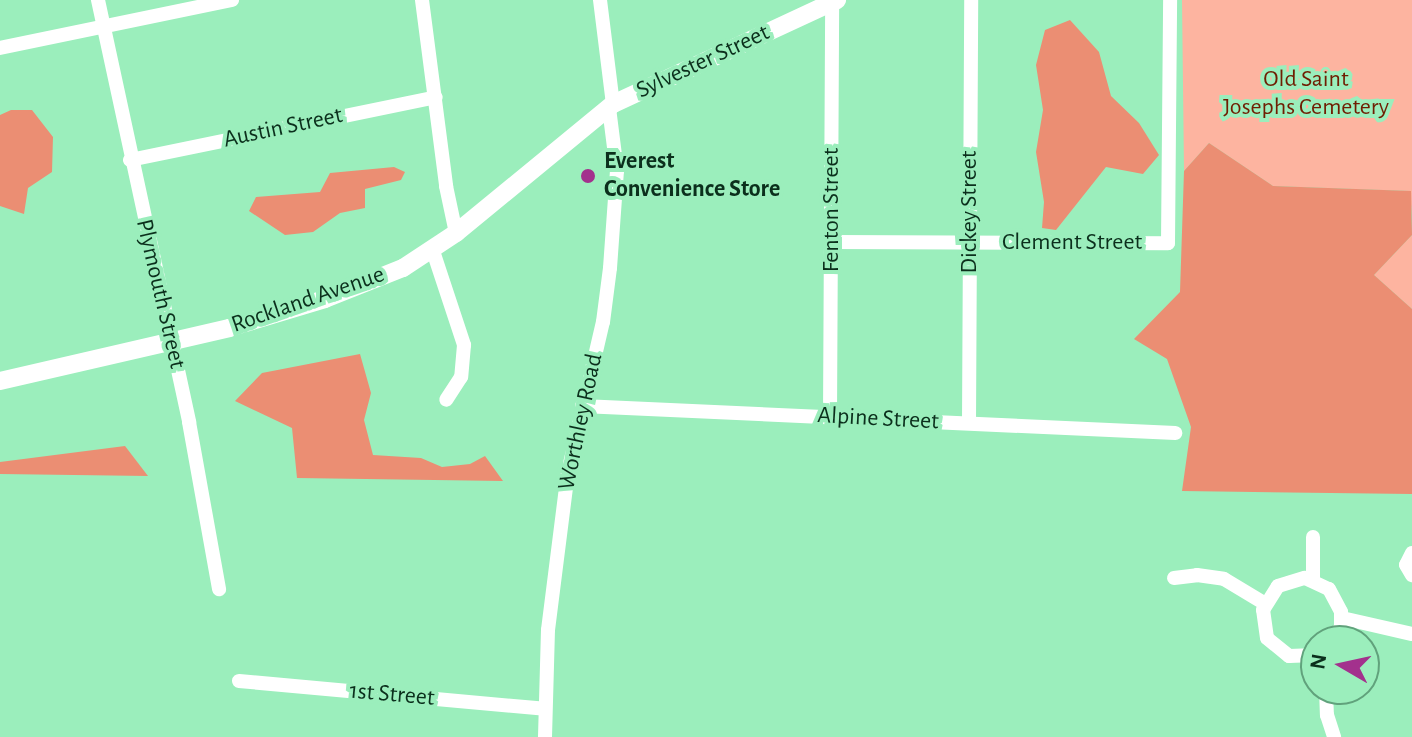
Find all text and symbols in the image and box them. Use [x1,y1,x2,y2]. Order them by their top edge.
street label: Sylvester Street [632,19,774,105]
park label: Old Saint Josephs Cemetery [1223,66,1389,122]
street label: Austin Street [221,101,345,155]
place label: Everest Convenience Store [604,148,780,204]
street label: Fenton Street [818,148,846,272]
street label: Dickey Street [956,151,984,273]
marker: Everest Convenience Store [579,167,597,185]
street label: Plymouth Street [129,216,191,372]
street label: Clement Street [1002,229,1142,257]
street label: Rockland Avenue [228,260,388,340]
street label: Worthley Road [552,351,610,493]
street label: Alpine Street [816,401,940,437]
north arrow [1300,625,1380,705]
text: N [1306,652,1330,671]
street label: 1st Street [348,677,436,713]

